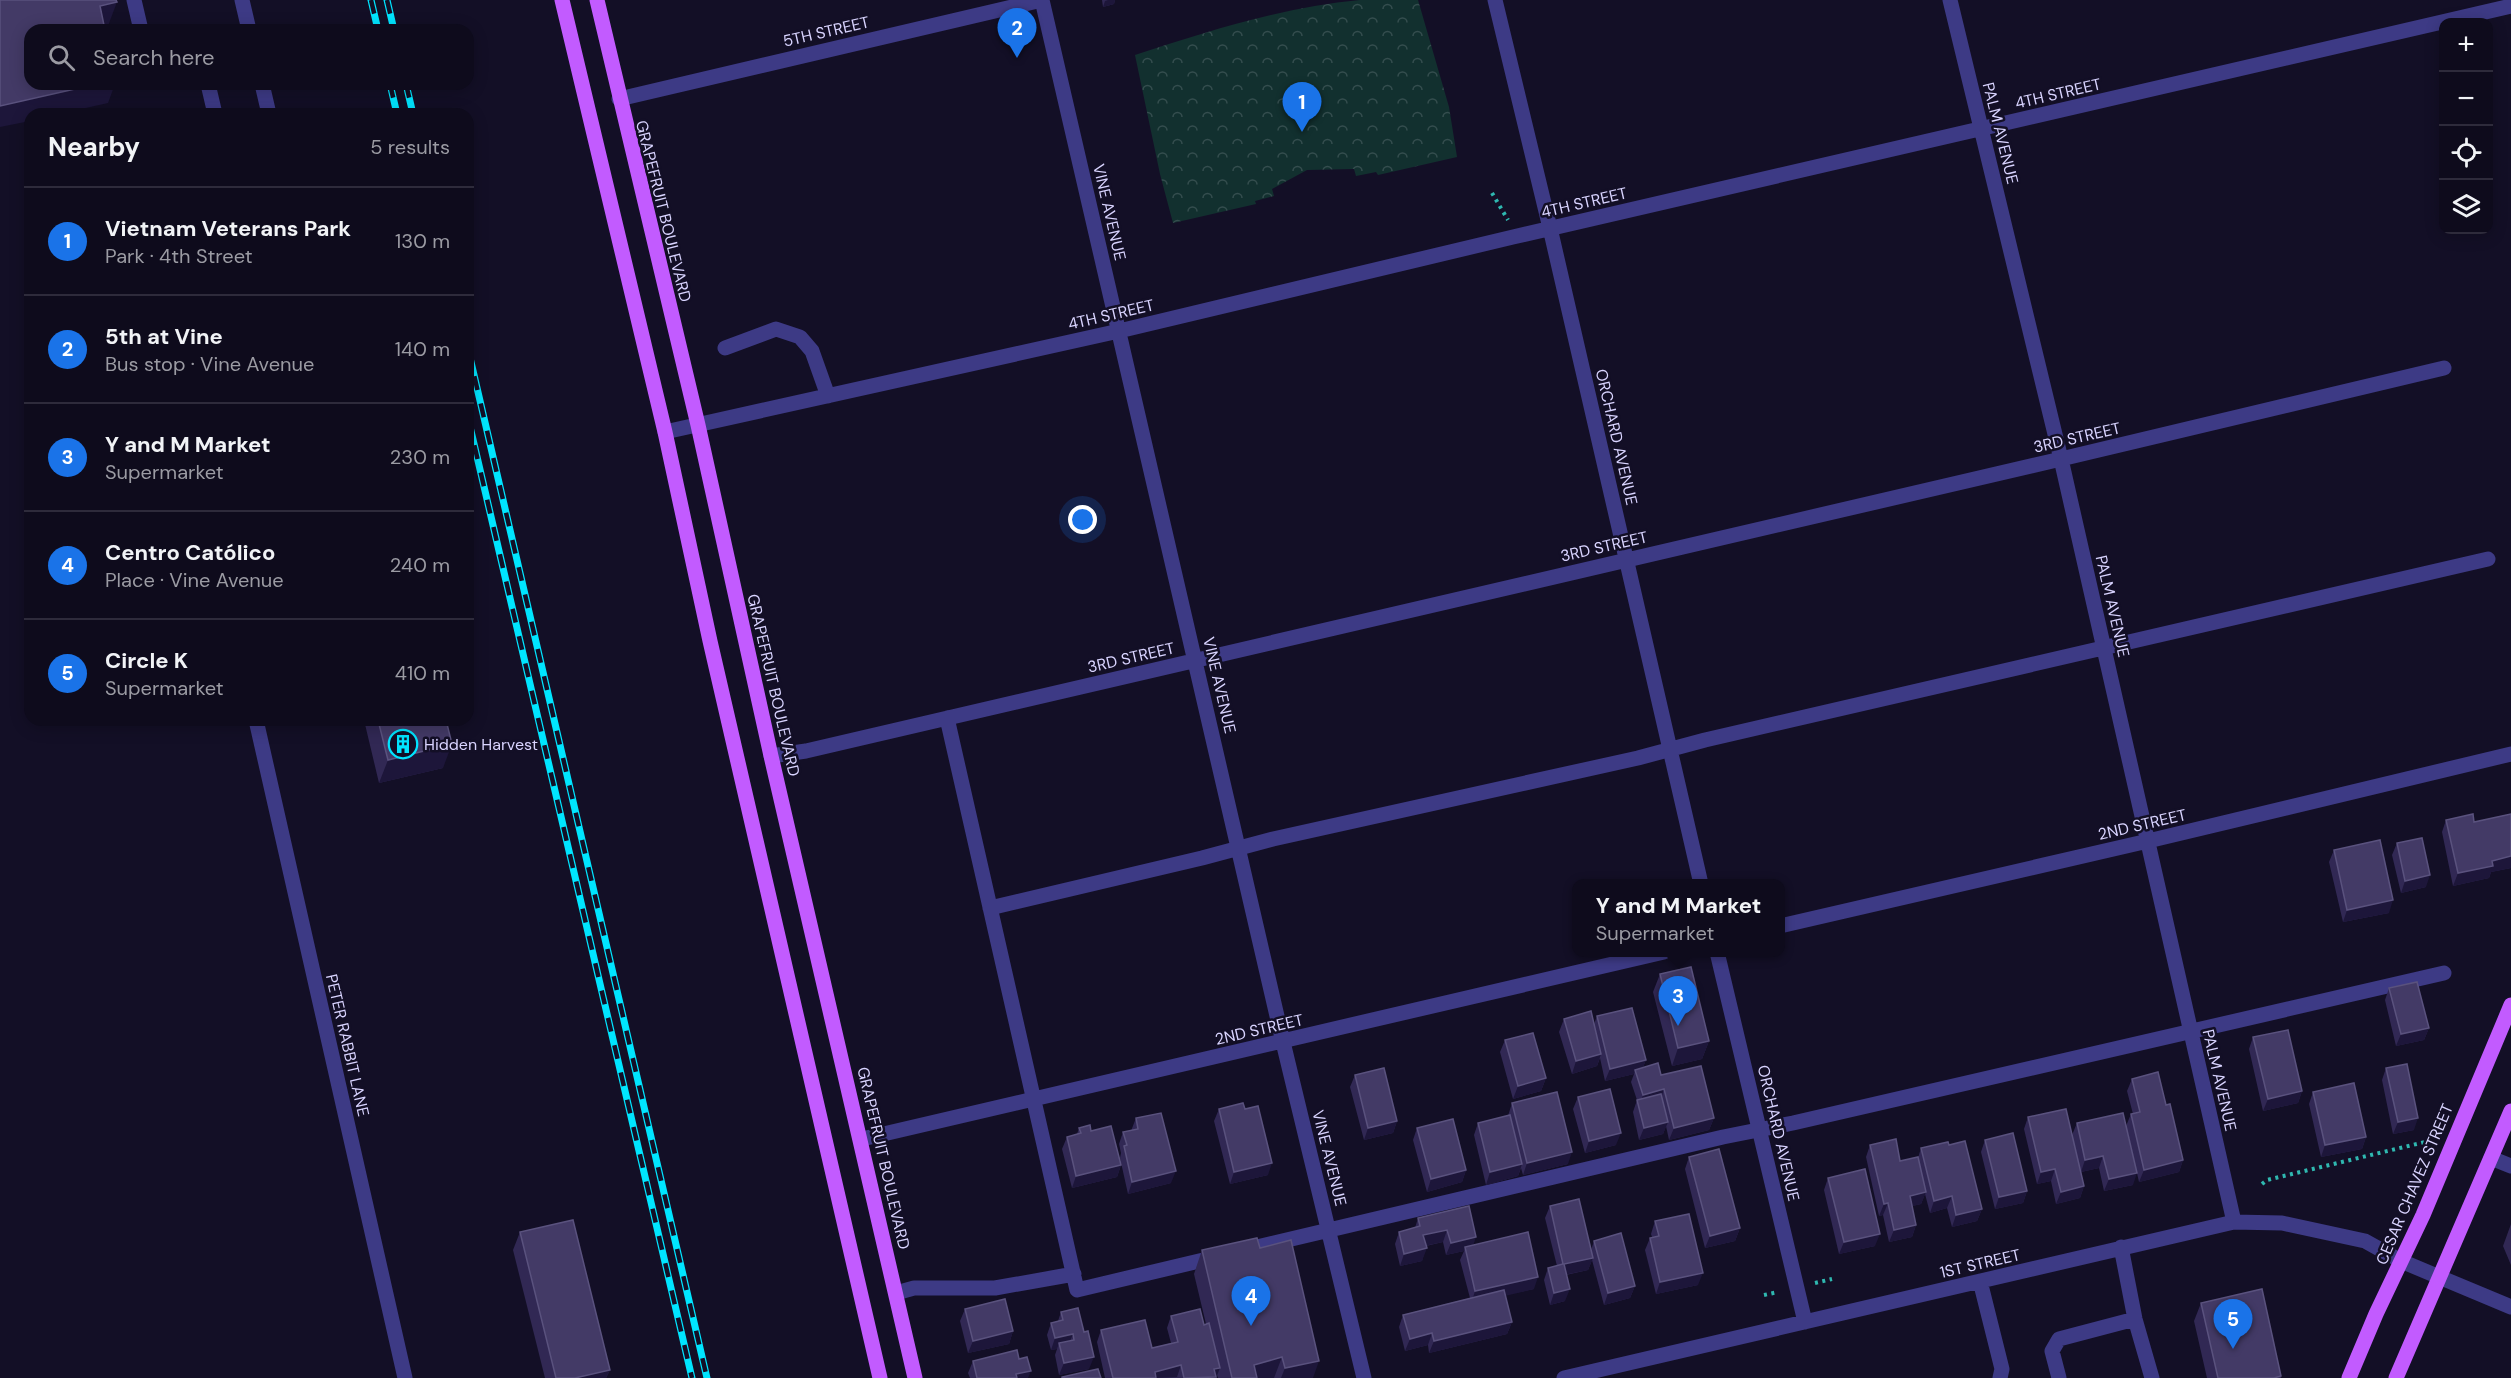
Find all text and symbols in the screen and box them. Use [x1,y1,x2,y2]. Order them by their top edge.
pin: 2 [998,8,1036,58]
street label: 5TH STREET [781,11,871,52]
map controls [2439,18,2493,234]
button: + [2439,18,2493,72]
search box [24,24,474,90]
icon: search [45,41,78,74]
text: Search here [93,43,214,72]
button: − [2439,72,2493,126]
street label: 4TH STREET [2013,73,2103,114]
street label: PALM AVENUE [1978,80,2023,186]
pin: 1 [1282,82,1322,132]
street label: GRAPEFRUIT BOULEVARD [631,118,696,304]
button: locate [2439,126,2493,180]
text: Nearby [48,130,140,164]
text: 5 results [370,134,450,160]
street label: VINE AVENUE [1088,162,1131,262]
button: layers [2439,180,2493,234]
street label: 4TH STREET [1539,182,1629,223]
text: Vietnam Veterans Park [105,214,351,243]
text: 1 [64,228,71,254]
text: 130 m [395,228,450,254]
text: Park · 4th Street [105,243,253,269]
street label: 4TH STREET [1066,294,1156,335]
text: 5th at Vine [105,322,223,351]
text: 2 [62,336,73,362]
text: 140 m [395,336,450,362]
text: Bus stop · Vine Avenue [105,351,314,377]
street label: ORCHARD AVENUE [1591,367,1642,507]
street label: 3RD STREET [2031,417,2123,458]
text: Y and M Market [105,430,271,459]
text: 3 [61,444,74,470]
text: 230 m [390,444,450,470]
text: Supermarket [105,459,224,485]
your location [1068,505,1097,534]
street label: 3RD STREET [1558,526,1650,567]
text: Centro Católico [105,538,275,567]
text: 4 [61,552,74,578]
text: 240 m [390,552,450,578]
street label: PALM AVENUE [2091,553,2134,659]
text: Place · Vine Avenue [105,567,284,593]
street label: GRAPEFRUIT BOULEVARD [742,592,805,778]
street label: VINE AVENUE [1198,635,1241,735]
street label: 3RD STREET [1085,637,1177,678]
text: Circle K [105,646,188,675]
text: 5 [61,660,74,686]
text: 410 m [395,660,450,686]
text: Supermarket [105,675,224,701]
building icon: Hidden Harvest [387,728,419,760]
place label: Hidden Harvest [424,734,538,755]
street label: 2ND STREET [2096,804,2188,845]
popup [1572,879,1785,957]
text: Y and M Market [1596,891,1761,920]
text: Supermarket [1596,920,1714,946]
street label: PETER RABBIT LANE [321,972,374,1118]
pin: 3 [1658,976,1698,1026]
street label: 2ND STREET [1213,1009,1305,1050]
street label: PALM AVENUE [2198,1027,2241,1133]
street label: ORCHARD AVENUE [1753,1063,1804,1203]
street label: GRAPEFRUIT BOULEVARD [852,1065,915,1251]
street label: CESAR CHAVEZ STREET [2371,1101,2458,1268]
street label: VINE AVENUE [1307,1108,1352,1208]
street label: 1ST STREET [1938,1244,2022,1283]
pin: 4 [1232,1276,1270,1326]
pin: 5 [2214,1300,2252,1349]

